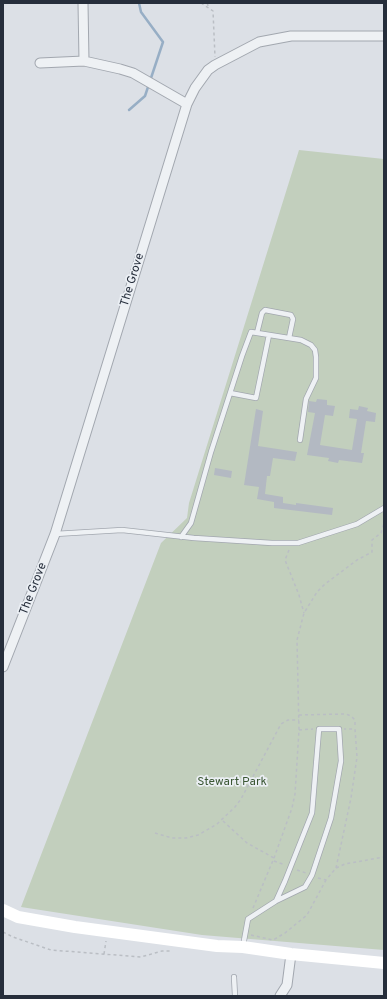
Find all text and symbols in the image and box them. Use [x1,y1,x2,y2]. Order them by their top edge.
street label: The Grove [118,252,148,308]
street label: The Grove [17,561,51,617]
park label: Stewart Park [197,776,267,790]

